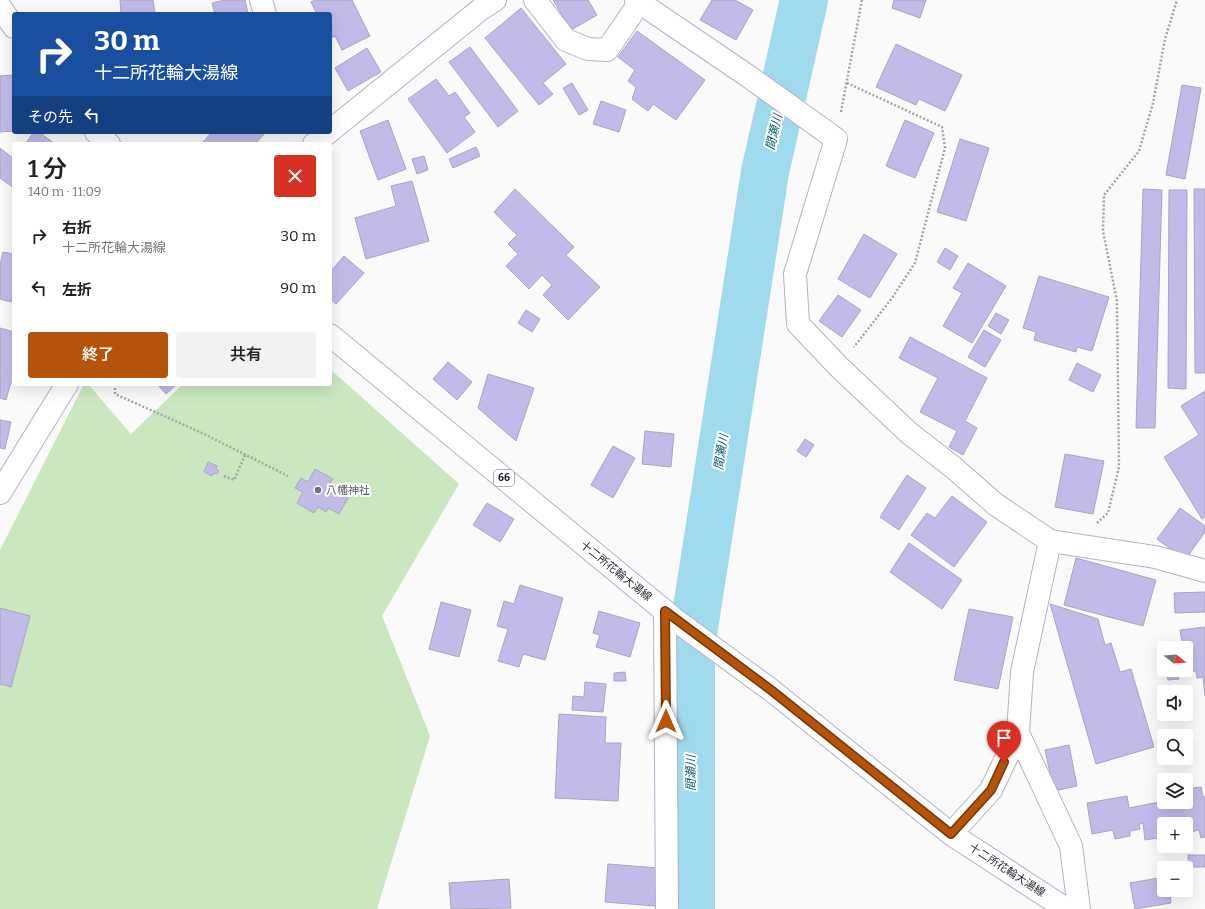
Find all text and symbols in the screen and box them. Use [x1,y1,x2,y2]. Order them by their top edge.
text: 30 m [94,24,160,57]
icon: right [28,28,80,80]
text: 十二所花輪大湯線 [94,62,238,84]
icon: left [81,104,103,126]
text: その先 [28,108,73,126]
water label: 間瀬川 [763,111,785,151]
text: 1 分 [28,155,67,183]
button: close [274,155,316,197]
text: 140 m · 11:09 [28,184,101,199]
text: 右折 [62,219,92,237]
icon: right [28,225,50,247]
text: 30 m [281,227,316,245]
text: 十二所花輪大湯線 [62,240,166,255]
icon: left [28,277,50,299]
text: 90 m [280,279,316,297]
text: 左折 [62,281,92,299]
button: 終了 [28,332,168,378]
button: 共有 [176,332,316,378]
water label: 間瀬川 [711,431,731,471]
road number: 66 [494,470,514,486]
place label: 八幡神社 [326,484,370,497]
marker: 八幡神社 [313,485,323,495]
street label: 十二所花輪大湯線 [578,538,654,604]
north arrow [1157,641,1193,677]
map controls [1157,641,1193,897]
button: sound [1157,685,1193,721]
position arrow [645,700,687,742]
pin [987,721,1021,762]
icon: arrive [993,727,1015,749]
button: search [1157,729,1193,765]
water label: 間瀬川 [684,753,698,791]
button: layers [1157,773,1193,809]
button: + [1157,817,1193,853]
street label: 十二所花輪大湯線 [967,841,1047,899]
button: − [1157,861,1193,897]

